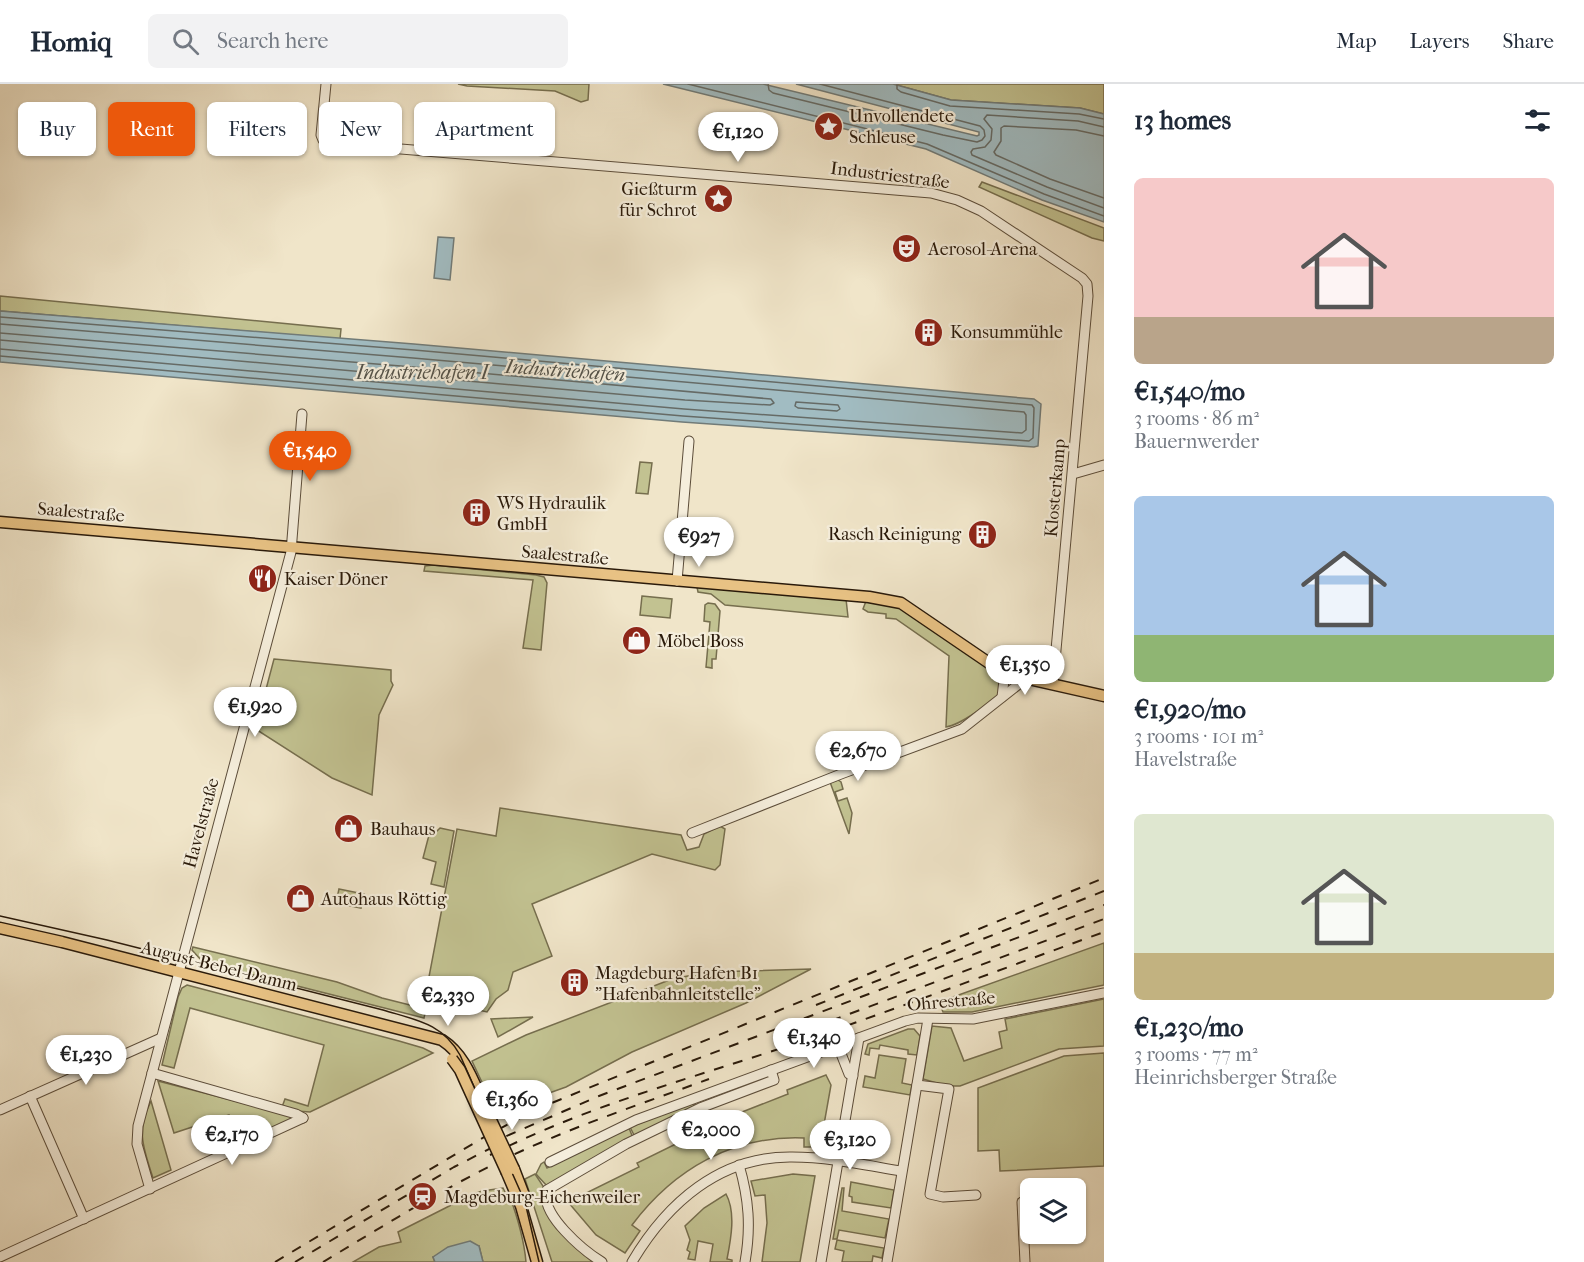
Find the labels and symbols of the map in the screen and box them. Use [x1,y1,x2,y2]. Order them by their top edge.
place label: Unvollendete Schleuse [849,106,954,148]
place icon: Unvollendete Schleuse [812,110,844,142]
pin: €1,120 [689,112,787,163]
street label: Industriestraße [829,158,951,193]
place label: Gießturm für Schrot [619,179,698,221]
place icon: Gießturm für Schrot [702,183,734,215]
theatre icon: Aerosol-Arena [891,233,923,265]
place label: Aerosol-Arena [927,239,1038,260]
building icon: Konsummühle [913,316,945,348]
place label: Konsummühle [950,322,1063,343]
water label: Industriehafen [503,355,626,386]
water label: Industriehafen I [355,361,490,384]
pin: €1,540 [261,431,359,482]
street label: Klosterkamp [1041,438,1070,538]
place label: WS Hydraulik GmbH [496,493,607,535]
building icon: WS Hydraulik GmbH [460,497,492,529]
street label: Saalestraße [36,498,126,527]
pin: €927 [663,517,735,568]
building icon: Rasch Reinigung [966,518,998,550]
place label: Rasch Reinigung [828,524,961,545]
street label: Saalestraße [520,541,610,570]
restaurant icon: Kaiser Döner [247,563,279,595]
place label: Kaiser Döner [284,569,388,590]
shop icon: Möbel Boss [620,625,652,657]
place label: Möbel Boss [657,631,744,652]
pin: €1,350 [976,645,1074,696]
pin: €1,920 [206,687,304,738]
pin: €2,670 [809,731,907,782]
street label: Havelstraße [179,776,224,871]
shop icon: Bauhaus [333,813,365,845]
place label: Bauhaus [370,819,436,840]
shop icon: Autohaus Röttig [284,883,316,915]
place label: Autohaus Röttig [320,889,447,910]
street label: August-Bebel-Damm [138,937,299,996]
place label: Magdeburg Hafen B1 "Hafenbahnleitstelle" [595,963,761,1005]
building icon: Magdeburg Hafen B1 "Hafenbahnleitstelle" [558,967,590,999]
pin: €2,330 [399,976,497,1027]
street label: Ohrestraße [906,987,996,1016]
pin: €1,340 [765,1018,863,1069]
pin: €1,230 [37,1035,135,1086]
pin: €1,360 [463,1080,561,1131]
pin: €2,000 [662,1110,760,1161]
pin: €2,170 [183,1115,281,1166]
pin: €3,120 [801,1120,899,1171]
station icon: Magdeburg-Eichenweiler [407,1181,439,1213]
place label: Magdeburg-Eichenweiler [444,1187,640,1208]

